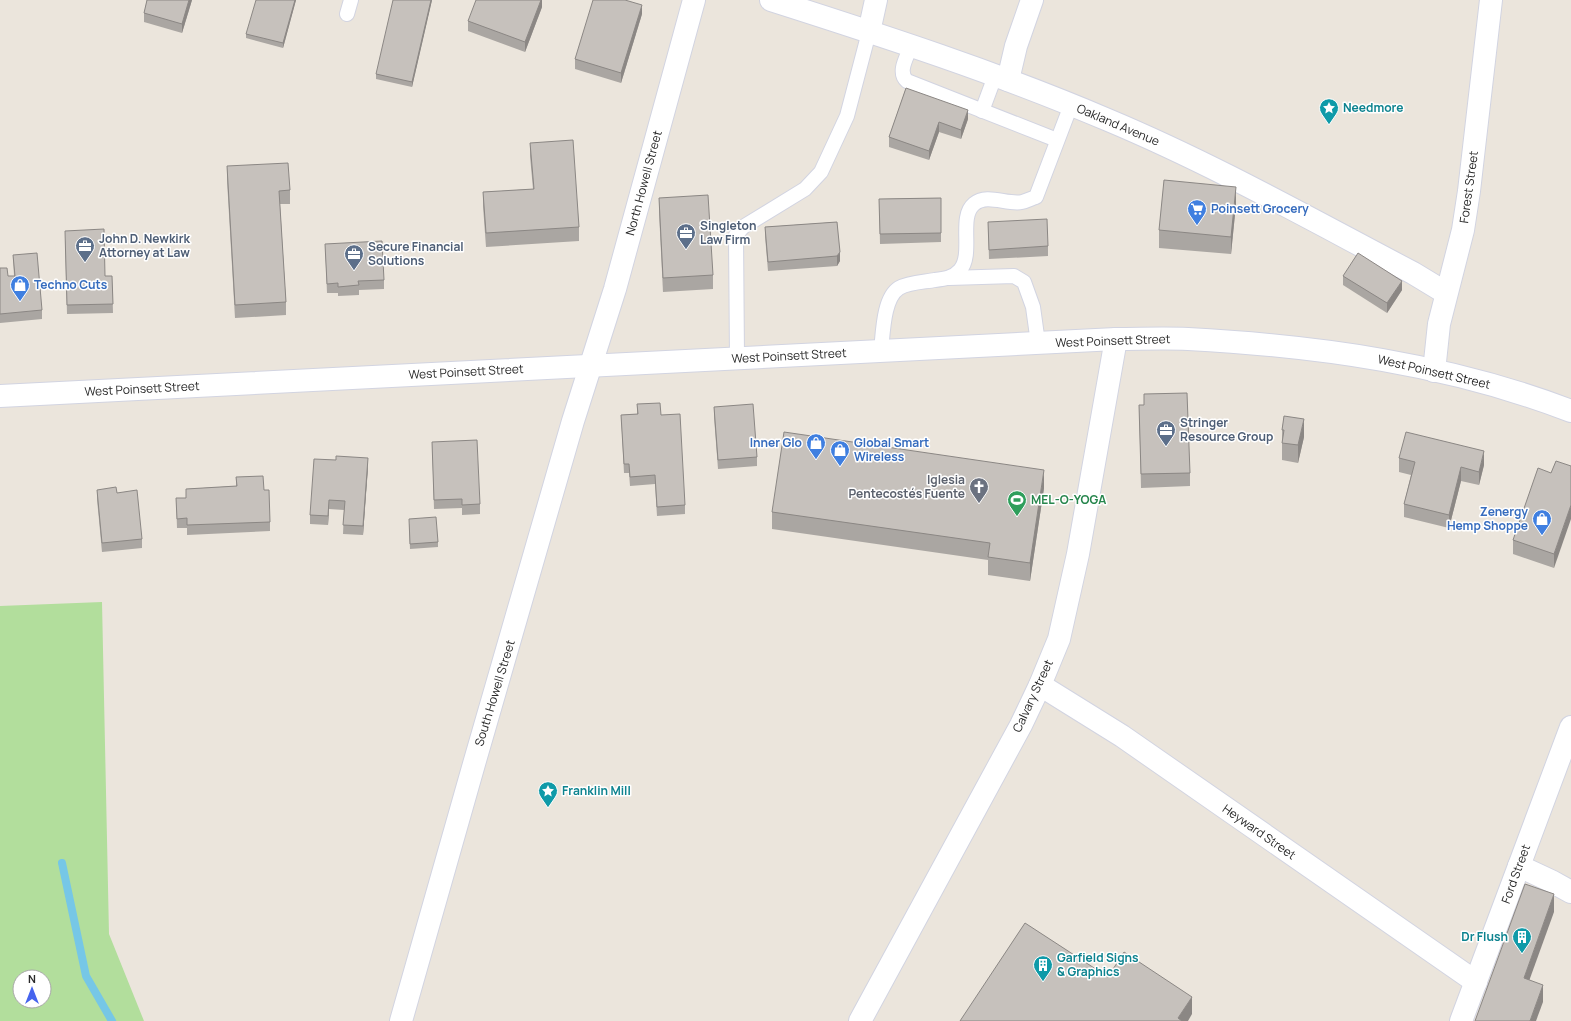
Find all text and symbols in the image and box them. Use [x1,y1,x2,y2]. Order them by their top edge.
place icon: Needmore [1318,97,1340,125]
street label: Oakland Avenue [1074,99,1162,150]
place label: Needmore [1343,99,1403,116]
street label: North Howell Street [621,128,666,237]
street label: Forest Street [1455,149,1482,224]
supermarket icon: Poinsett Grocery [1186,198,1208,226]
place label: Poinsett Grocery [1211,200,1309,217]
place label: Singleton Law Firm [700,217,757,248]
office icon: Singleton Law Firm [675,222,697,250]
place label: John D. Newkirk Attorney at Law [99,230,191,261]
office icon: John D. Newkirk Attorney at Law [74,235,96,263]
place label: Secure Financial Solutions [368,238,464,269]
office icon: Secure Financial Solutions [343,243,365,271]
shop icon: Techno Cuts [9,274,31,302]
place label: Techno Cuts [34,276,108,293]
street label: West Poinsett Street [1055,330,1171,351]
street label: West Poinsett Street [731,344,847,367]
street label: West Poinsett Street [1376,350,1492,393]
street label: West Poinsett Street [408,360,524,383]
street label: West Poinsett Street [84,377,200,400]
place label: Stringer Resource Group [1180,414,1273,445]
office icon: Stringer Resource Group [1155,419,1177,447]
shop icon: Inner Glo [805,432,827,460]
place label: Inner Glo [750,434,802,451]
place label: Global Smart Wireless [854,434,929,465]
shop icon: Global Smart Wireless [829,439,851,467]
place label: Iglesia Pentecostés Fuente [849,471,965,502]
church icon: Iglesia Pentecostés Fuente [968,476,990,504]
sports icon: MEL-O-YOGA [1006,489,1028,517]
place label: MEL-O-YOGA [1031,491,1106,508]
place label: Zenergy Hemp Shoppe [1447,503,1528,534]
shop icon: Zenergy Hemp Shoppe [1531,508,1553,536]
street label: South Howell Street [470,637,519,748]
street label: Calvary Street [1008,656,1057,735]
place icon: Franklin Mill [537,780,559,808]
place label: Franklin Mill [562,782,631,799]
street label: Heyward Street [1219,800,1300,863]
street label: Ford Street [1497,842,1534,906]
building icon: Dr Flush [1511,926,1533,954]
place label: Dr Flush [1461,928,1508,945]
place label: Garfield Signs & Graphics [1057,949,1139,980]
building icon: Garfield Signs & Graphics [1032,954,1054,982]
north arrow [12,969,52,1009]
text: N [28,971,36,986]

